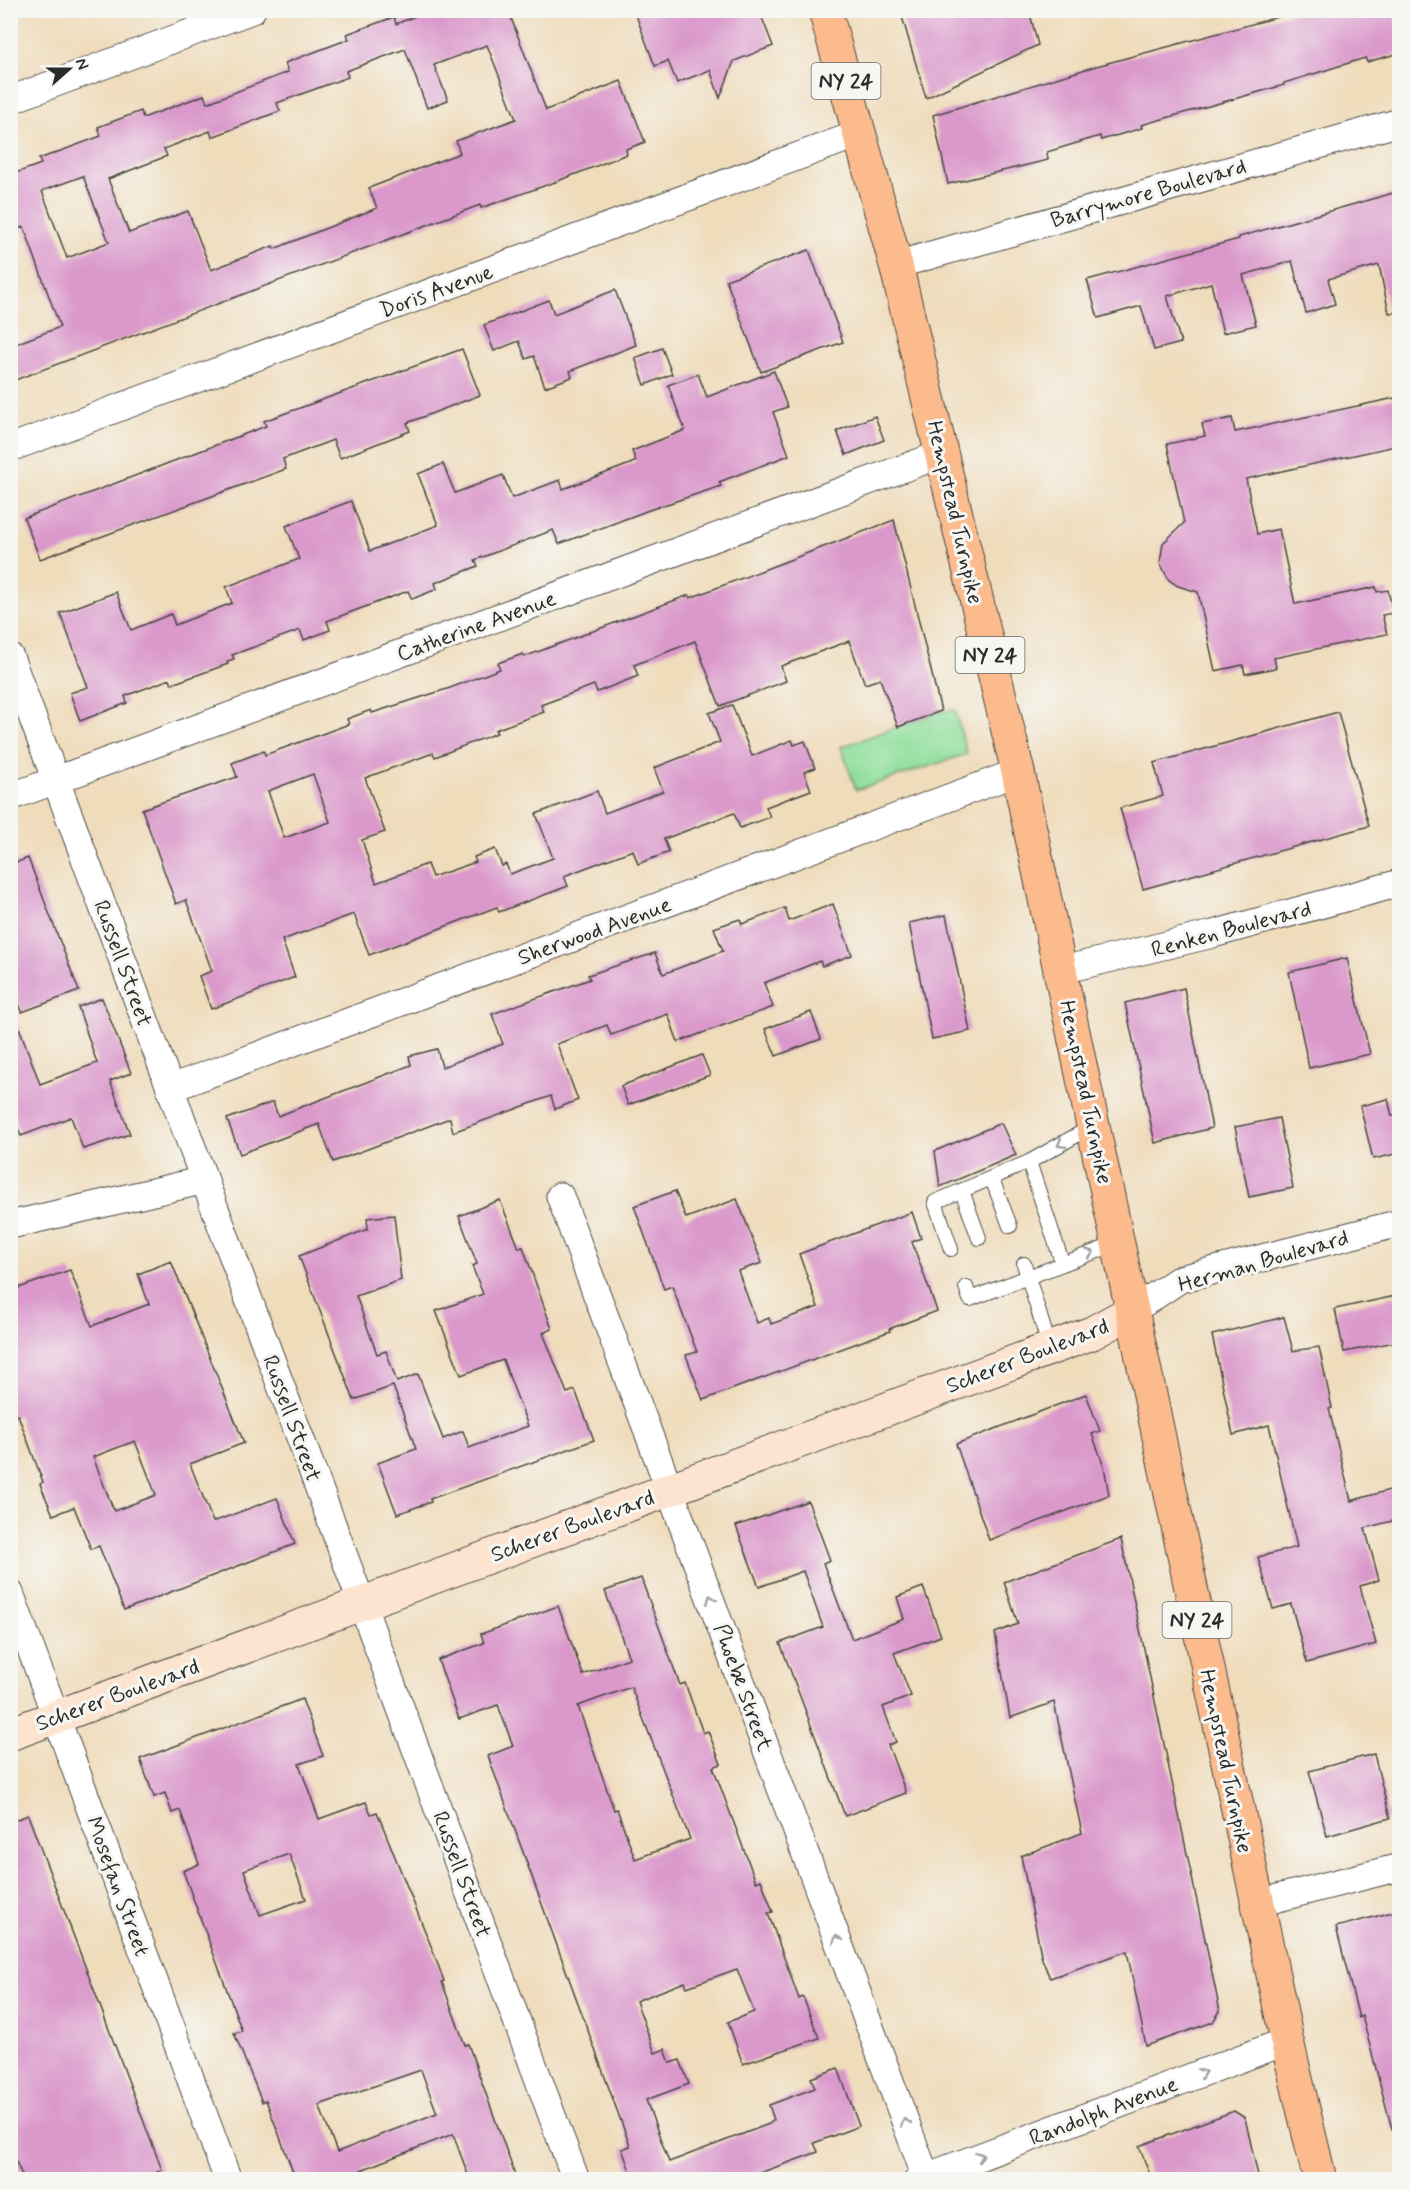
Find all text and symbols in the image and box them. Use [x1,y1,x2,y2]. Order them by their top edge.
north arrow [39,39,99,99]
text: N [70,55,93,73]
road number: NY 24 [812,63,880,99]
street label: Barrymore Boulevard [1048,153,1250,235]
street label: Doris Avenue [376,258,497,325]
street label: Hempstead Turnpike [919,418,989,607]
street label: Catherine Avenue [393,585,560,669]
road number: NY 24 [956,637,1024,673]
street label: Sherwood Avenue [514,891,675,973]
street label: Renken Boulevard [1148,895,1315,965]
street label: Russell Street [86,897,158,1031]
street label: Hempstead Turnpike [1052,998,1118,1187]
one-way arrow [1057,1137,1067,1148]
street label: Herman Boulevard [1175,1224,1352,1300]
one-way arrow [1084,1247,1095,1260]
street label: Scherer Boulevard [942,1313,1113,1401]
street label: Russell Street [255,1352,327,1486]
street label: Scherer Boulevard [487,1484,658,1569]
one-way arrow [705,1594,718,1605]
road number: NY 24 [1162,1602,1232,1638]
street label: Phoebe Street [706,1620,778,1755]
street label: Scherer Boulevard [32,1653,203,1738]
street label: Hempstead Turnpike [1192,1667,1258,1856]
street label: Russell Street [425,1808,497,1942]
street label: Mosefan Street [79,1813,155,1960]
one-way arrow [832,1934,845,1945]
one-way arrow [1196,2067,1207,2080]
street label: Randolph Avenue [1025,2071,1182,2153]
one-way arrow [900,2117,913,2128]
one-way arrow [974,2151,985,2163]

